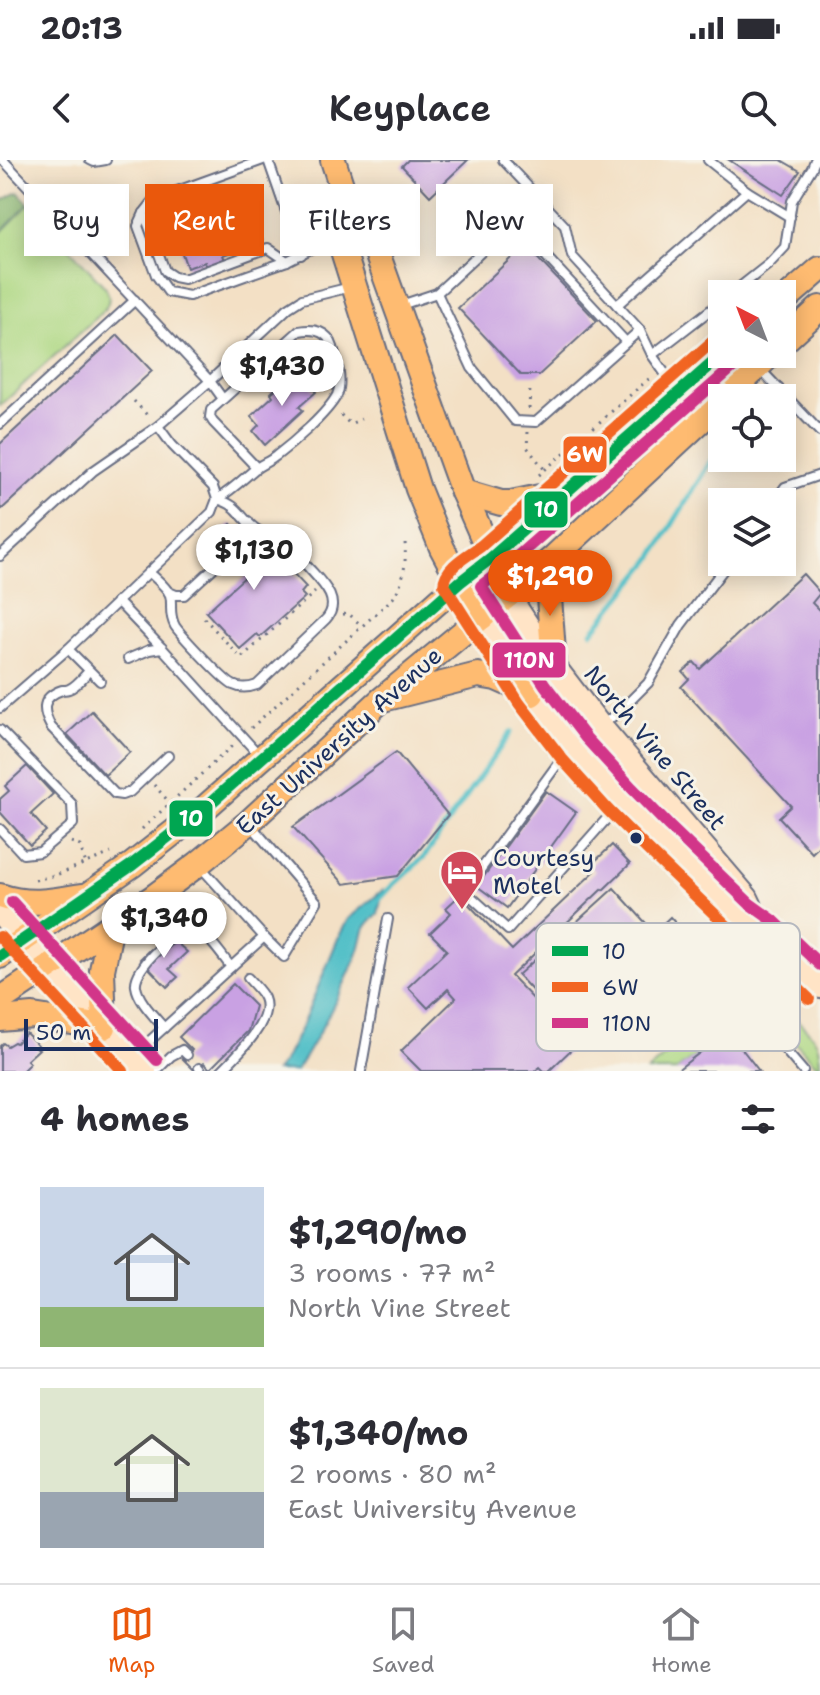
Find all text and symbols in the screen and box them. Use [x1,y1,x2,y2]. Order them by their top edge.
text: 20:13 [40,8,123,49]
text: Keyplace [329,84,491,133]
icon: back [40,86,84,130]
icon: search [736,86,780,130]
chip: Buy [24,184,129,256]
chip: Rent [145,184,264,256]
chip: Filters [280,184,420,256]
chip: New [436,184,553,256]
north arrow [708,280,796,368]
map controls [708,280,796,576]
pin: $1,430 [217,340,347,408]
text: $1,430 [239,348,325,383]
button: locate [708,384,796,472]
line badge: 6W [562,435,608,474]
text: 6W [566,440,604,469]
button: layers [708,488,796,576]
line badge: 10 [523,490,569,529]
text: 10 [534,495,558,524]
pin: $1,130 [189,524,319,592]
text: $1,130 [214,532,294,567]
pin: $1,290 [485,550,615,618]
text: $1,290 [506,558,594,593]
street label: East University Avenue [229,640,449,842]
line badge: 110N [491,641,567,679]
text: 110N [503,646,555,675]
street label: North Vine Street [577,659,733,837]
line badge: 10 [168,799,214,838]
text: 10 [179,804,203,833]
unlabelled marker [628,830,644,846]
place label: Courtesy Motel [493,842,594,902]
hotel icon: Courtesy Motel [438,848,486,911]
pin: $1,340 [99,892,229,960]
text: $1,340 [120,900,208,935]
legend [536,923,800,1051]
text: 10 [602,937,626,966]
text: 6W [602,973,639,1002]
text: 110N [602,1009,651,1038]
scale bar [24,1015,158,1051]
text: 50 m [36,1018,91,1047]
text: 4 homes [40,1096,189,1142]
icon: filters [736,1097,780,1141]
text: $1,290/mo [288,1209,467,1255]
icon: home [104,1219,200,1315]
text: 3 rooms · 77 m² [288,1255,496,1290]
text: North Vine Street [288,1290,511,1325]
text: $1,340/mo [288,1410,469,1456]
icon: home [104,1420,200,1516]
text: 2 rooms · 80 m² [288,1456,497,1491]
text: East University Avenue [288,1491,577,1526]
tab: Map [108,1602,155,1679]
tab: Saved [372,1602,435,1679]
tab: Home [651,1602,712,1679]

